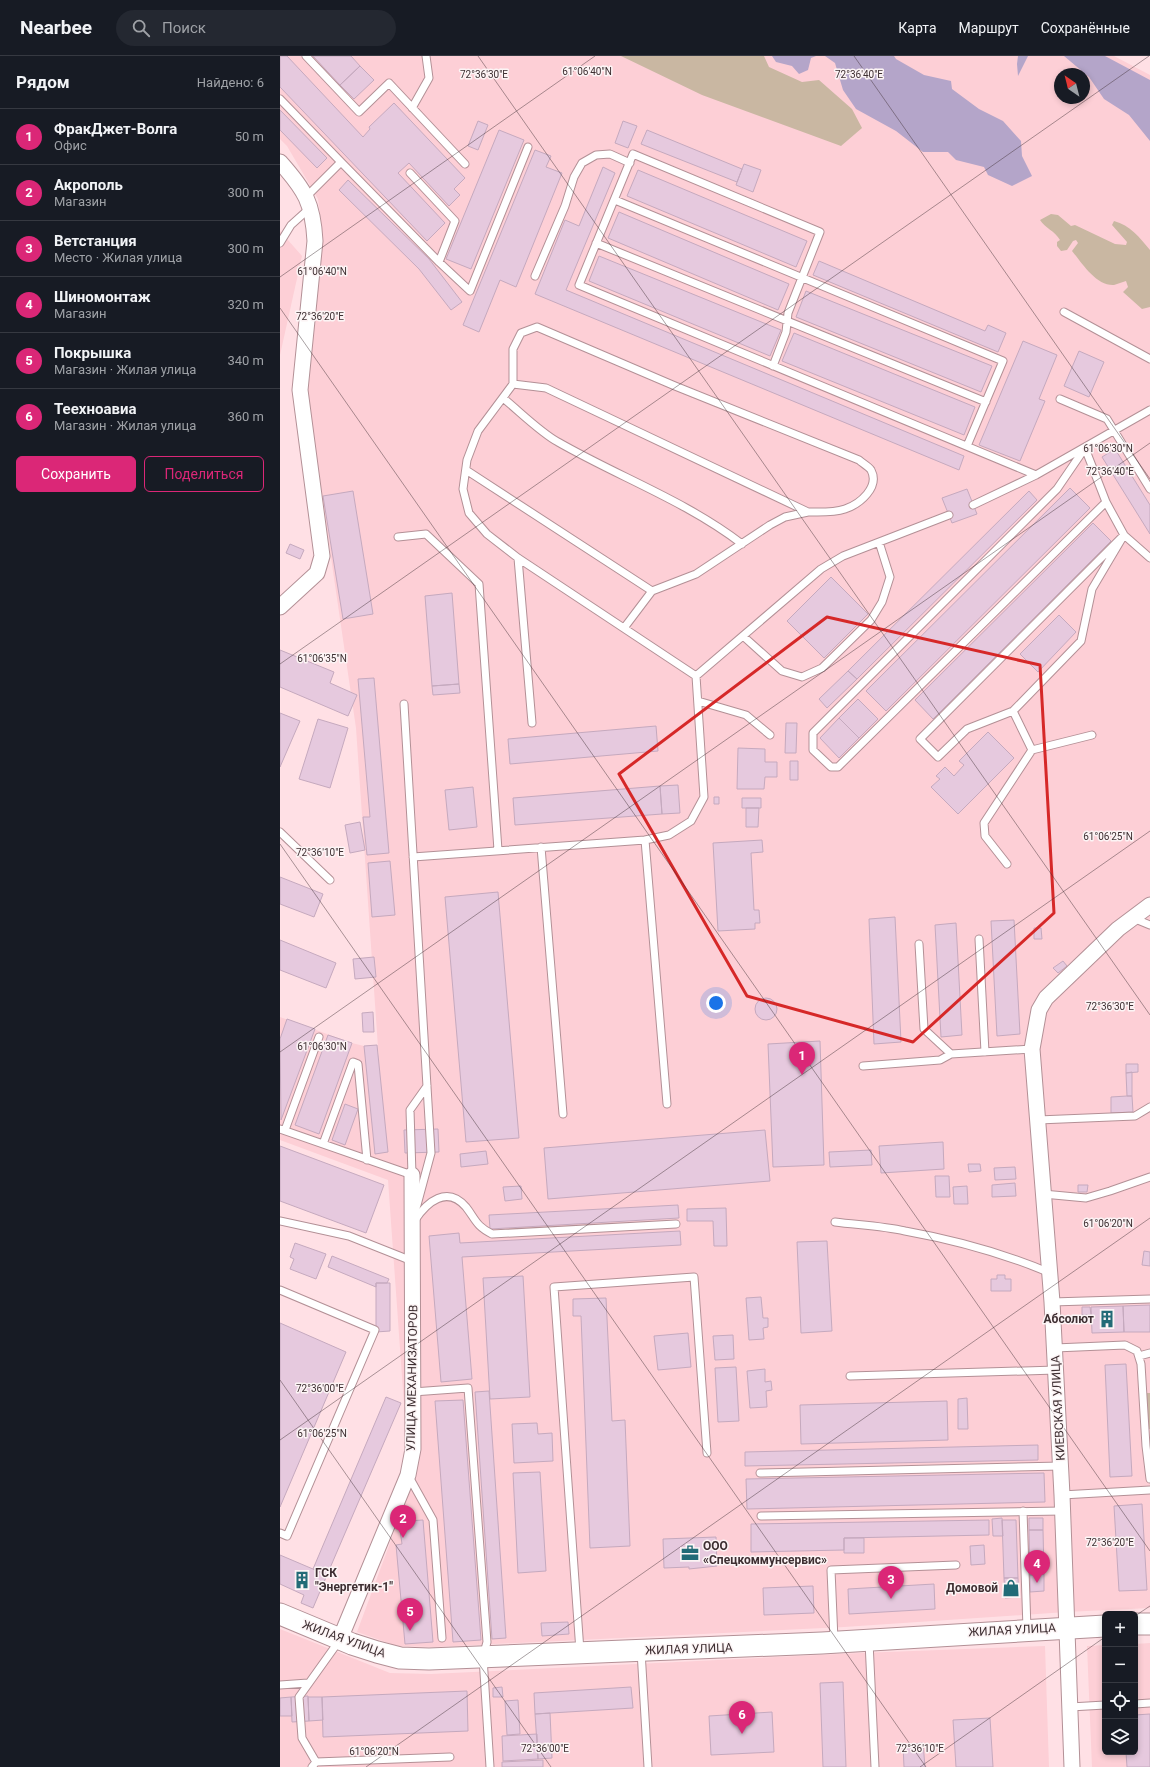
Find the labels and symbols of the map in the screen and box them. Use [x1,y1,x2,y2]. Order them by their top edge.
text: 61°06'40"N [562,66,612,77]
north arrow [1054,68,1090,104]
text: 72°36'30"E [460,69,508,80]
text: 72°36'40"E [835,69,883,80]
text: 61°06'40"N [297,266,347,277]
text: 72°36'20"E [296,311,344,322]
text: 61°06'30"N [1083,443,1133,454]
text: 72°36'40"E [1086,466,1134,477]
text: 61°06'35"N [297,653,347,664]
text: 61°06'25"N [1083,831,1133,842]
text: 72°36'10"E [296,847,344,858]
your location [706,993,726,1013]
text: 72°36'30"E [1086,1001,1134,1012]
text: 61°06'30"N [297,1041,347,1052]
pin: 1 [789,1042,815,1075]
text: 61°06'20"N [1083,1218,1133,1229]
street label: УЛИЦА МЕХАНИЗАТОРОВ [404,1305,420,1451]
building icon: Абсолют [1097,1309,1117,1329]
place label: Абсолют [1043,1312,1094,1326]
street label: КИЕВСКАЯ УЛИЦА [1048,1355,1068,1461]
text: 72°36'00"E [296,1383,344,1394]
text: 61°06'25"N [297,1428,347,1439]
pin: 2 [390,1505,416,1538]
text: 72°36'20"E [1086,1537,1134,1548]
place label: ООО «Спецкоммунсервис» [703,1539,827,1567]
office icon: ООО «Спецкоммунсервис» [680,1543,700,1563]
pin: 4 [1024,1550,1050,1583]
place label: ГСК "Энергетик-1" [315,1566,393,1594]
pin: 3 [878,1566,904,1599]
building icon: ГСК "Энергетик-1" [292,1570,312,1590]
shop icon: Домовой [1001,1578,1021,1598]
place label: Домовой [946,1581,998,1595]
pin: 5 [397,1598,423,1631]
street label: ЖИЛАЯ УЛИЦА [300,1617,388,1661]
street label: ЖИЛАЯ УЛИЦА [968,1621,1056,1639]
street label: ЖИЛАЯ УЛИЦА [645,1640,733,1658]
pin: 6 [729,1701,755,1734]
text: 72°36'00"E [521,1743,569,1754]
text: 72°36'10"E [896,1743,944,1754]
text: 61°06'20"N [349,1746,399,1757]

